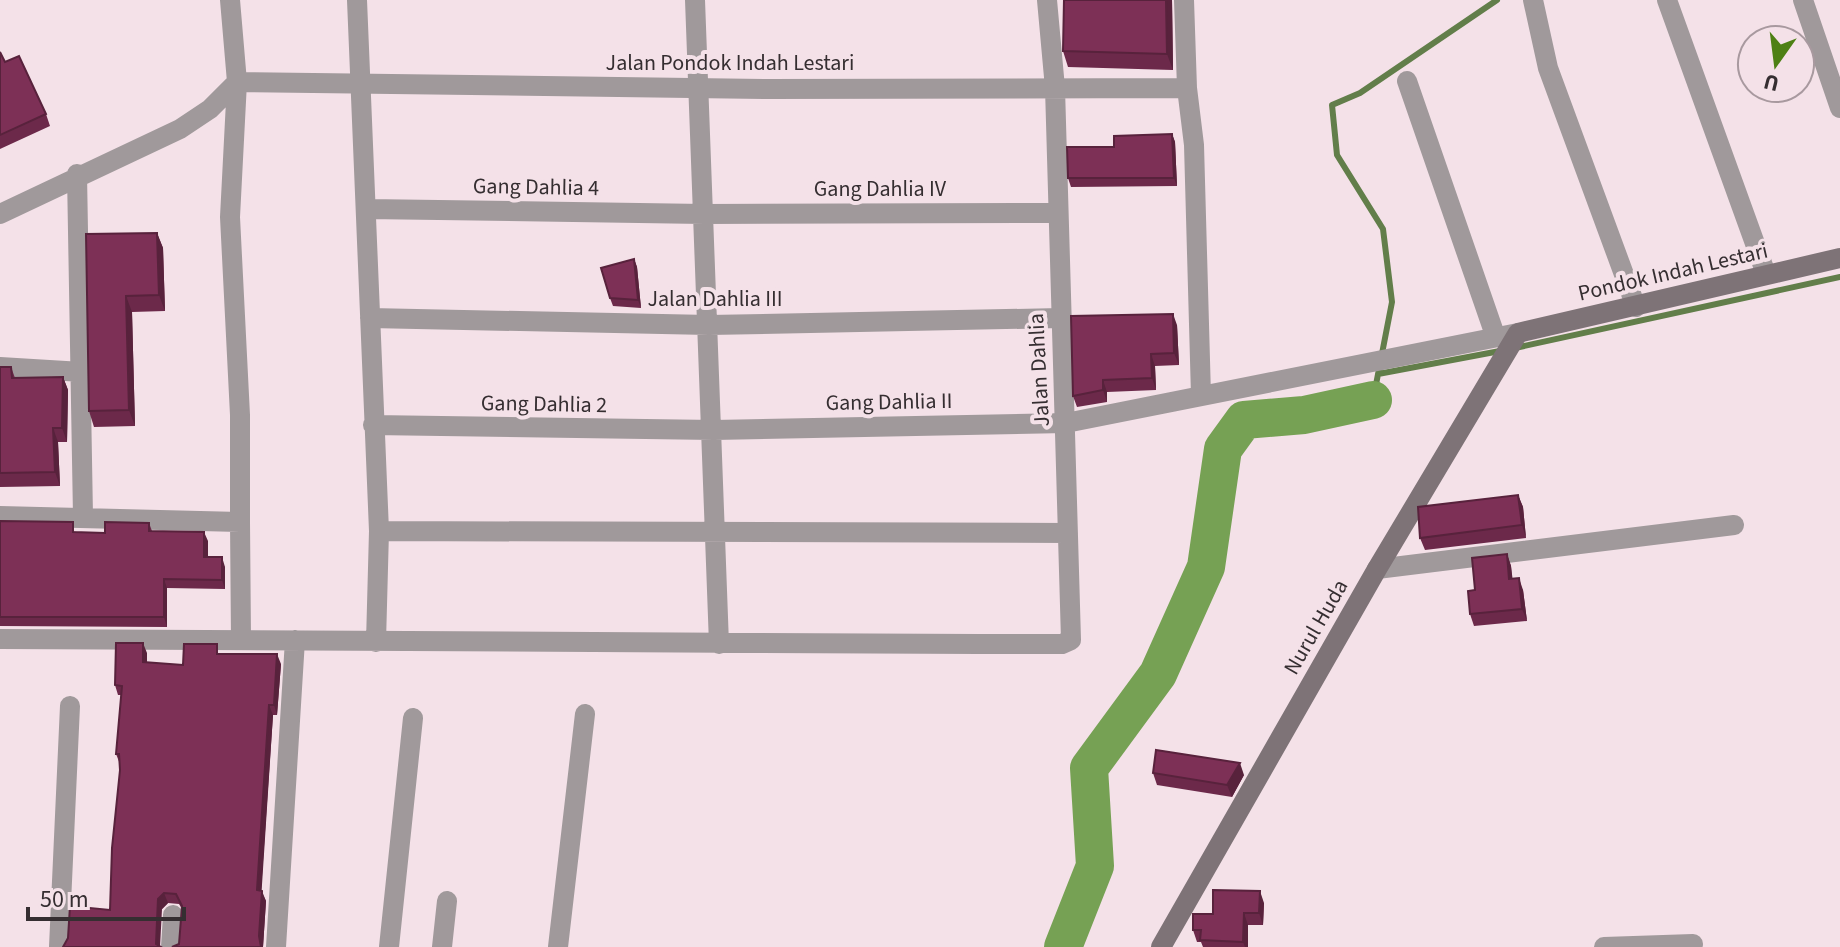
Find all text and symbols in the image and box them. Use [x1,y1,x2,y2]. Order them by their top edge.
north arrow [1736,24,1816,104]
street label: Jalan Pondok Indah Lestari [606,47,854,79]
text: U [1760,65,1782,100]
street label: Gang Dahlia 4 [473,170,599,204]
street label: Gang Dahlia IV [814,173,947,205]
street label: Pondok Indah Lestari [1575,235,1771,309]
street label: Jalan Dahlia III [647,283,783,315]
street label: Jalan Dahlia [1020,313,1058,427]
street label: Gang Dahlia II [825,385,953,419]
street label: Gang Dahlia 2 [481,387,607,421]
street label: Nurul Huda [1276,573,1356,681]
scale bar [28,871,184,921]
text: 50 m [40,882,89,917]

